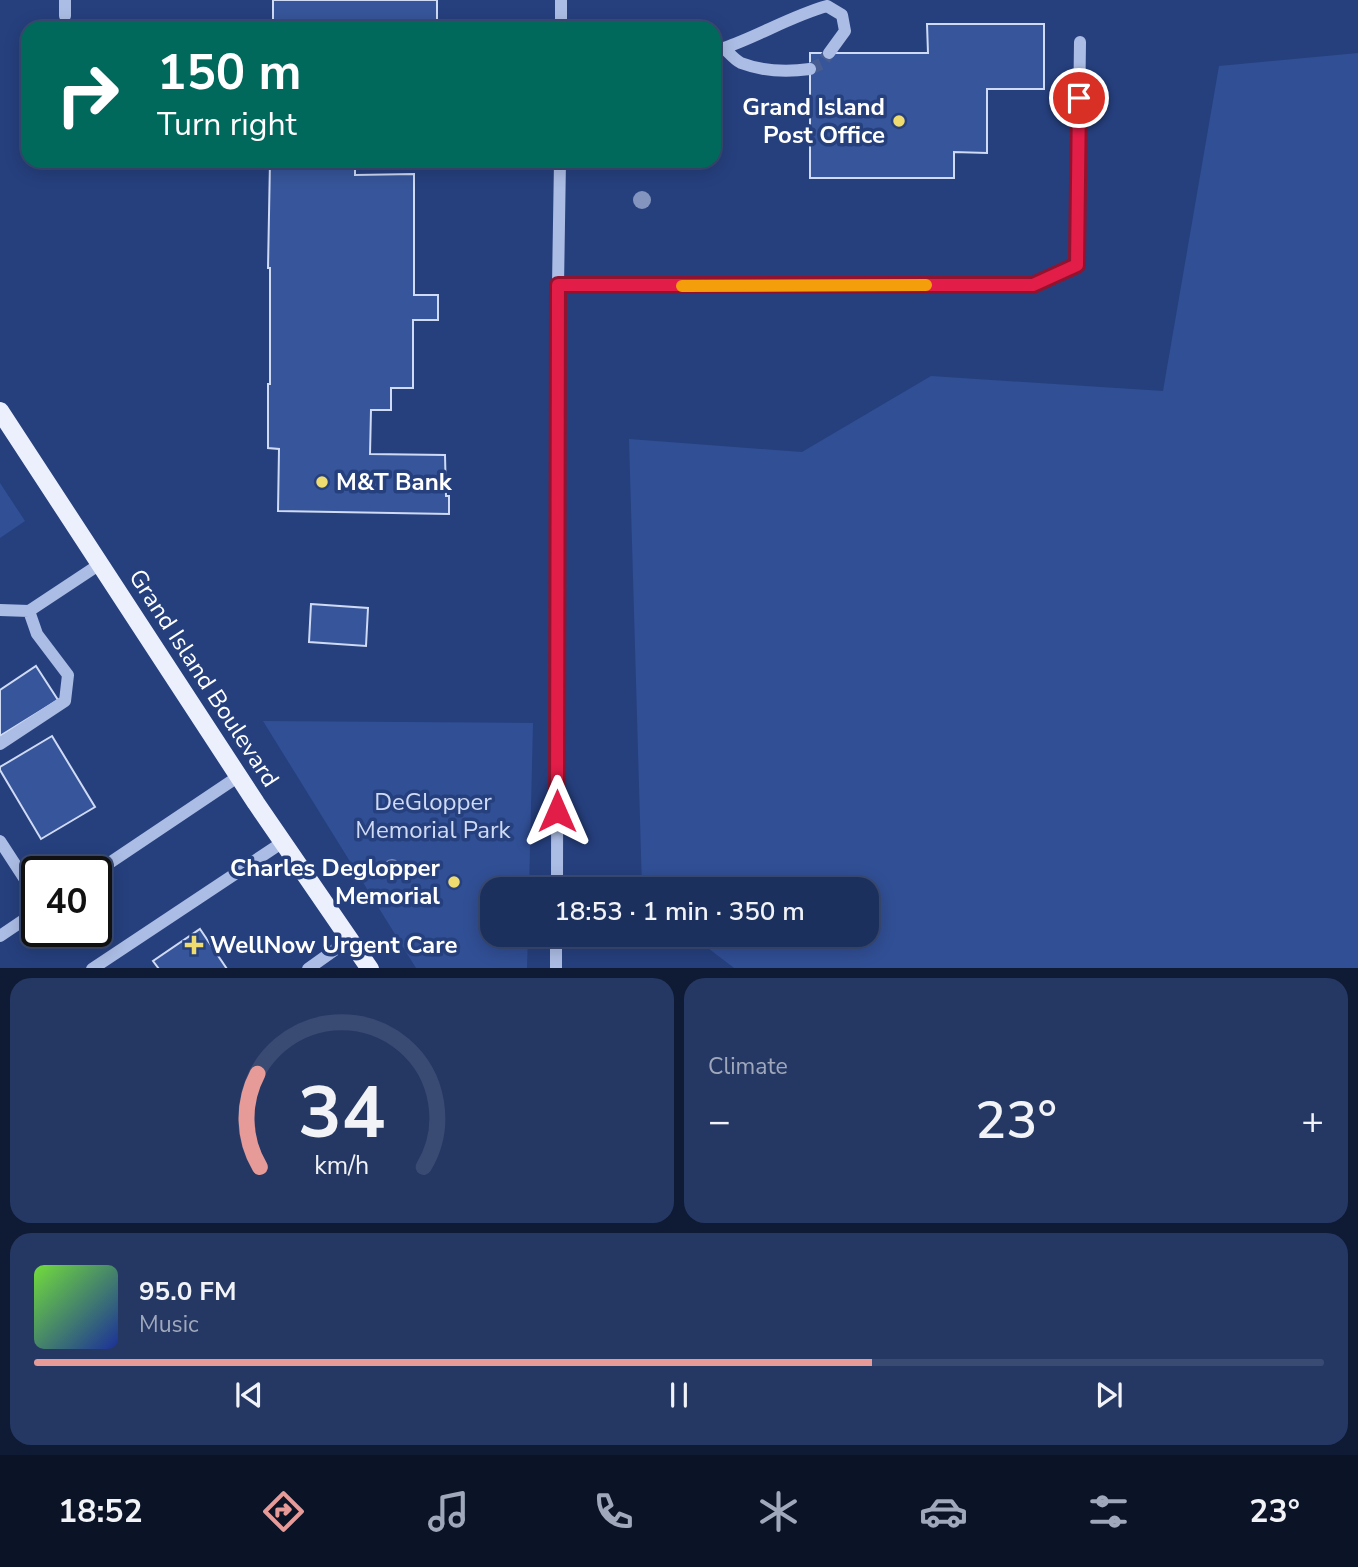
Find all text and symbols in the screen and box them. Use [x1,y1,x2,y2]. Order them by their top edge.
text: 150 m [157,39,301,106]
icon: right [42,49,133,140]
pin [1049,68,1109,128]
icon: arrive [1060,79,1098,117]
place label: Grand Island Post Office [742,91,885,151]
text: Turn right [157,103,297,146]
marker: Grand Island Post Office [891,113,907,129]
place label: M&T Bank [336,466,453,498]
marker: M&T Bank [314,474,330,490]
street label: Grand Island Boulevard [122,563,286,793]
position arrow [520,774,594,848]
park label: DeGlopper Memorial Park [355,786,512,846]
place label: Charles Deglopper Memorial [230,852,441,912]
speed limit sign: 40 [21,856,112,947]
marker: Charles Deglopper Memorial [446,874,462,890]
text: 18:53 · 1 min · 350 m [554,894,805,929]
place label: WellNow Urgent Care [210,929,457,961]
marker: WellNow Urgent Care [184,935,204,955]
text: Climate [708,1051,788,1082]
text: 34 [298,1063,386,1163]
text: 23° [975,1085,1057,1156]
text: − [708,1096,731,1147]
text: + [1301,1096,1324,1147]
text: km/h [314,1148,370,1182]
text: 95.0 FM [139,1274,236,1309]
text: Music [139,1309,199,1340]
icon: previous [230,1376,268,1414]
icon: pause [660,1376,698,1414]
icon: next [1090,1376,1128,1414]
icon: directions [259,1487,308,1536]
icon: music [424,1487,473,1536]
icon: phone [589,1487,638,1536]
icon: climate [754,1487,803,1536]
icon: car [919,1487,968,1536]
icon: filters [1084,1487,1133,1536]
text: 18:52 [58,1490,143,1533]
text: 23° [1249,1490,1300,1533]

